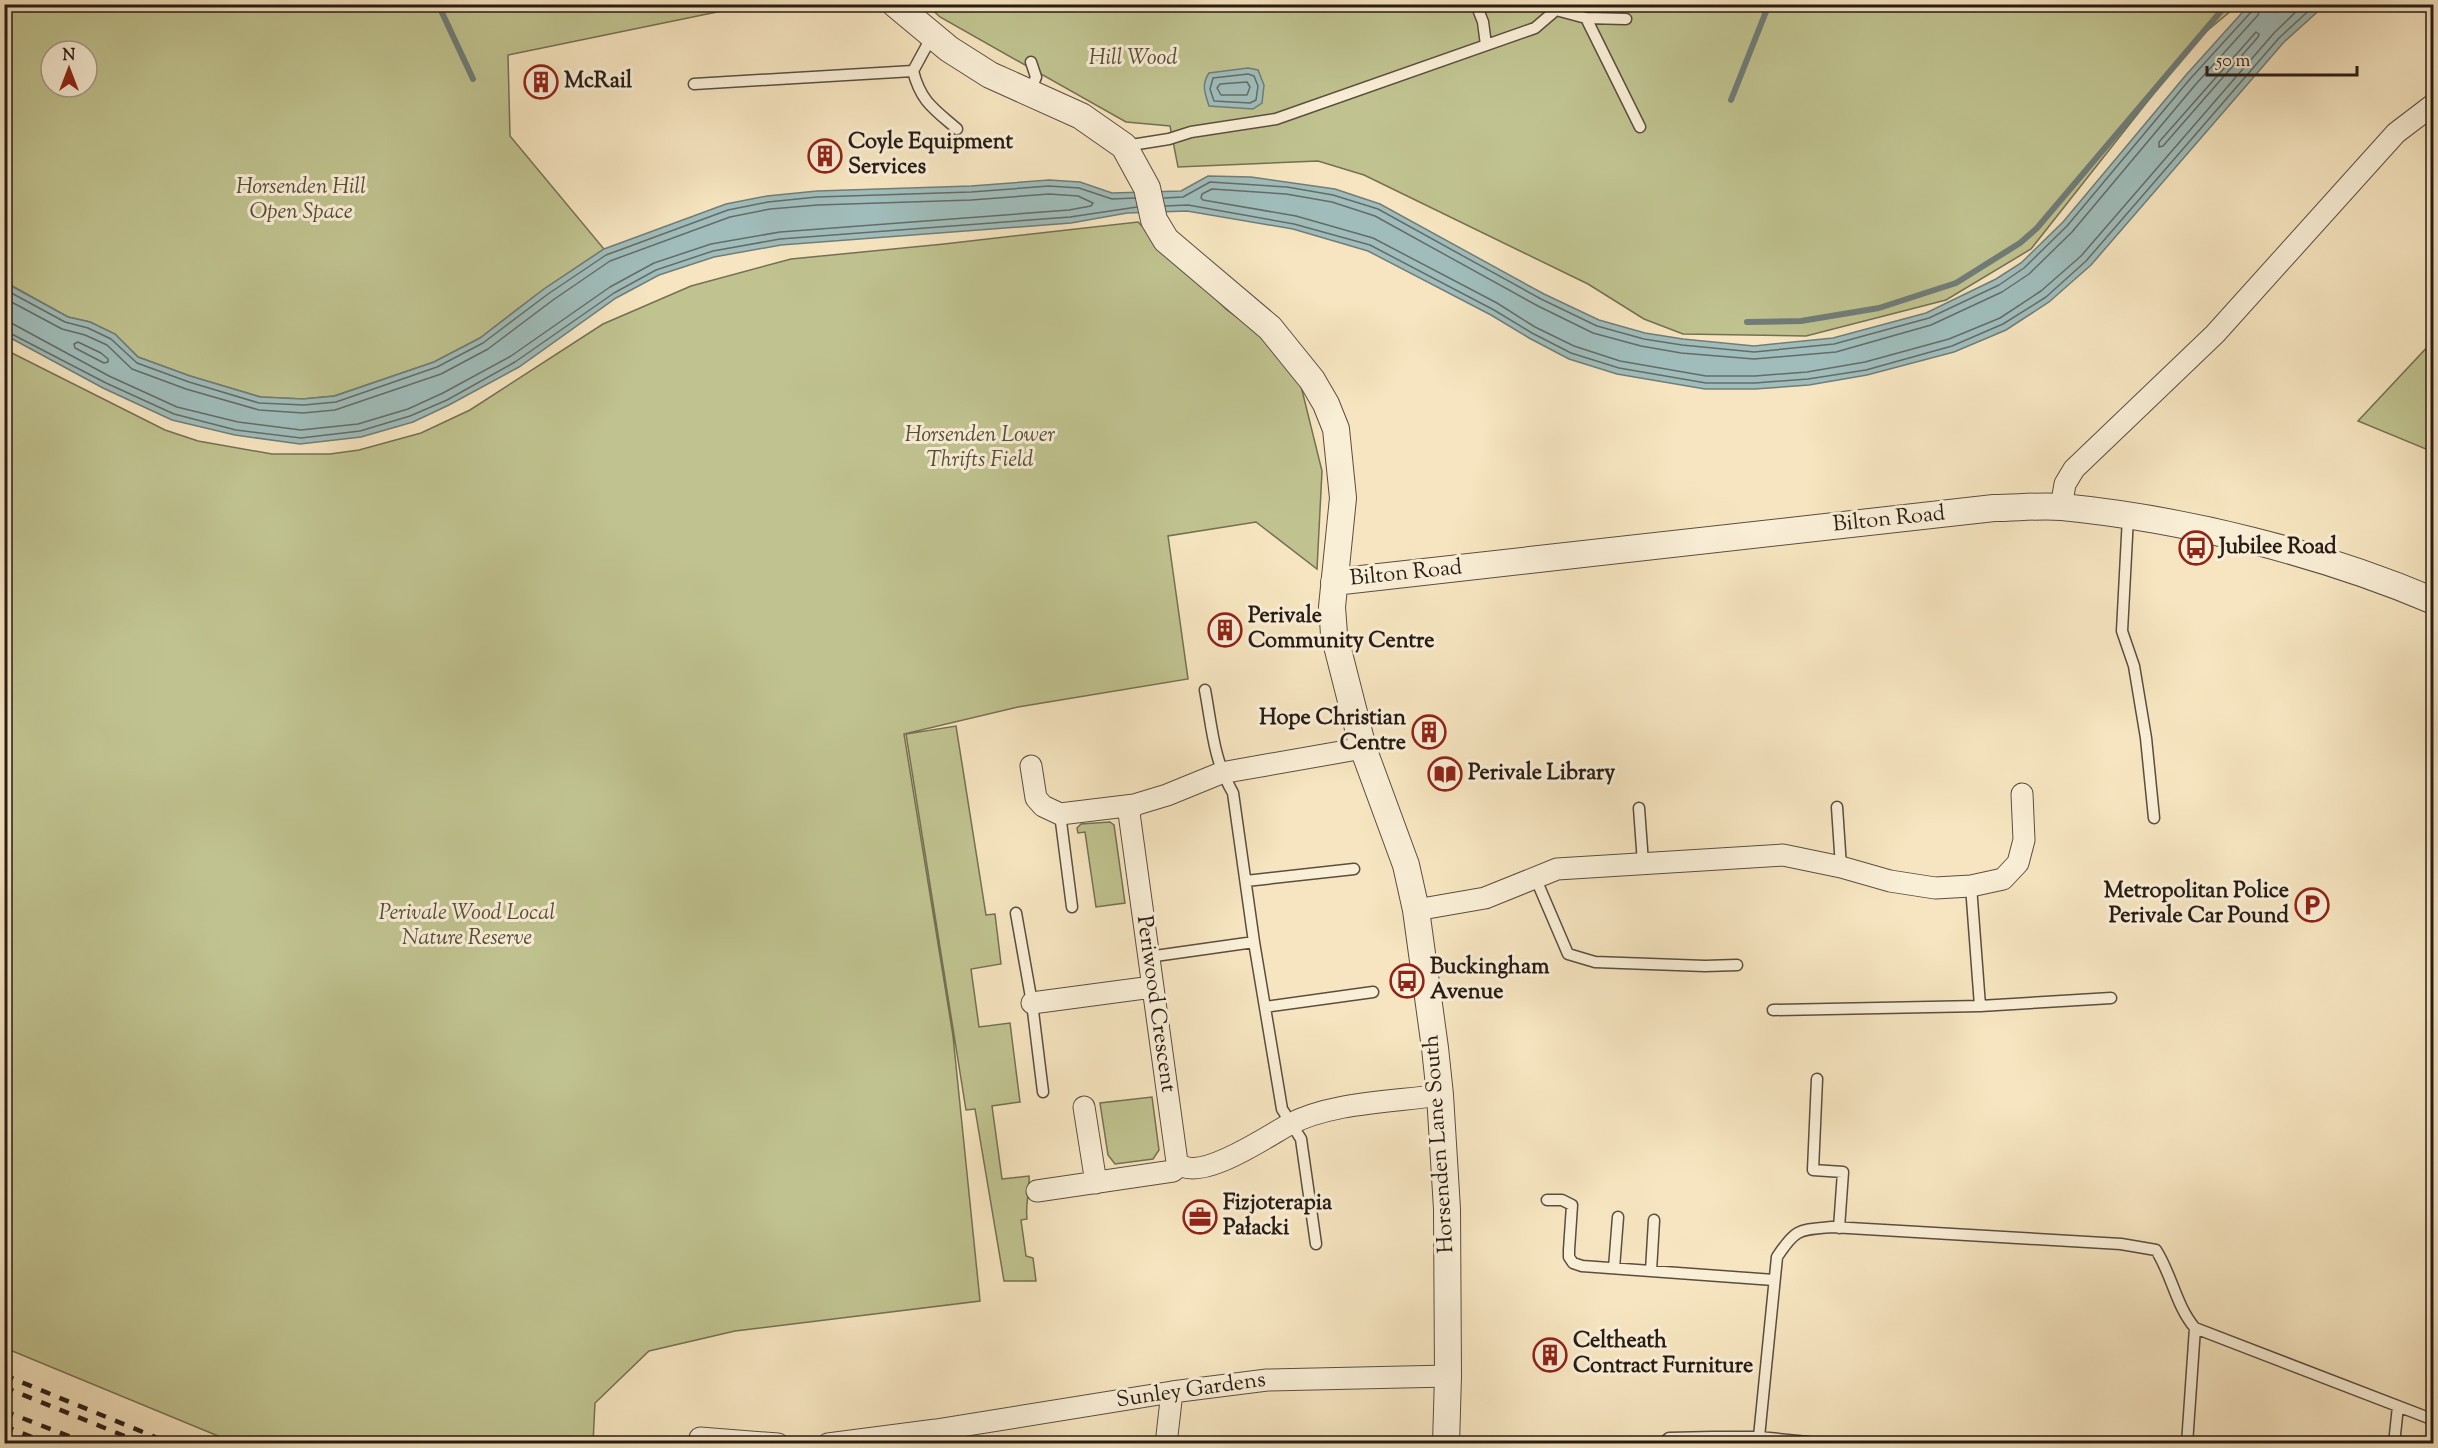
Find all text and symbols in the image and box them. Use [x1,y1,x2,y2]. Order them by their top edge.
north arrow [39,39,99,99]
scale bar [2207,39,2357,77]
park label: Hill Wood [1089,43,1177,75]
text: N [63,45,76,68]
text: 50 m [2215,49,2251,75]
building icon: McRail [523,64,559,100]
place label: McRail [564,66,633,98]
place label: Coyle Equipment Services [848,127,1014,184]
building icon: Coyle Equipment Services [807,138,843,174]
park label: Horsenden Hill Open Space [236,172,366,229]
park label: Horsenden Lower Thrifts Field [905,420,1056,477]
street label: Bilton Road [1831,498,1947,542]
bus stop icon: Jubilee Road [2178,530,2214,566]
place label: Jubilee Road [2217,532,2337,564]
street label: Bilton Road [1348,552,1464,596]
place label: Perivale Community Centre [1248,601,1434,658]
building icon: Perivale Community Centre [1207,612,1243,648]
place label: Hope Christian Centre [1259,703,1406,760]
building icon: Hope Christian Centre [1411,714,1447,750]
library icon: Perivale Library [1427,756,1463,792]
place label: Perivale Library [1468,758,1615,790]
place label: Metropolitan Police Perivale Car Pound [2104,876,2290,933]
parking icon: Metropolitan Police Perivale Car Pound [2294,887,2330,923]
park label: Perivale Wood Local Nature Reserve [379,898,555,955]
street label: Periwood Crescent [1127,914,1183,1095]
place label: Buckingham Avenue [1430,952,1550,1009]
bus stop icon: Buckingham Avenue [1389,963,1425,999]
street label: Horsenden Lane South [1416,1034,1464,1254]
place label: Fizjoterapia Pałacki [1223,1188,1333,1245]
office icon: Fizjoterapia Pałacki [1182,1199,1218,1235]
place label: Celtheath Contract Furniture [1573,1326,1753,1383]
building icon: Celtheath Contract Furniture [1532,1337,1568,1373]
street label: Sunley Gardens [1114,1365,1268,1417]

